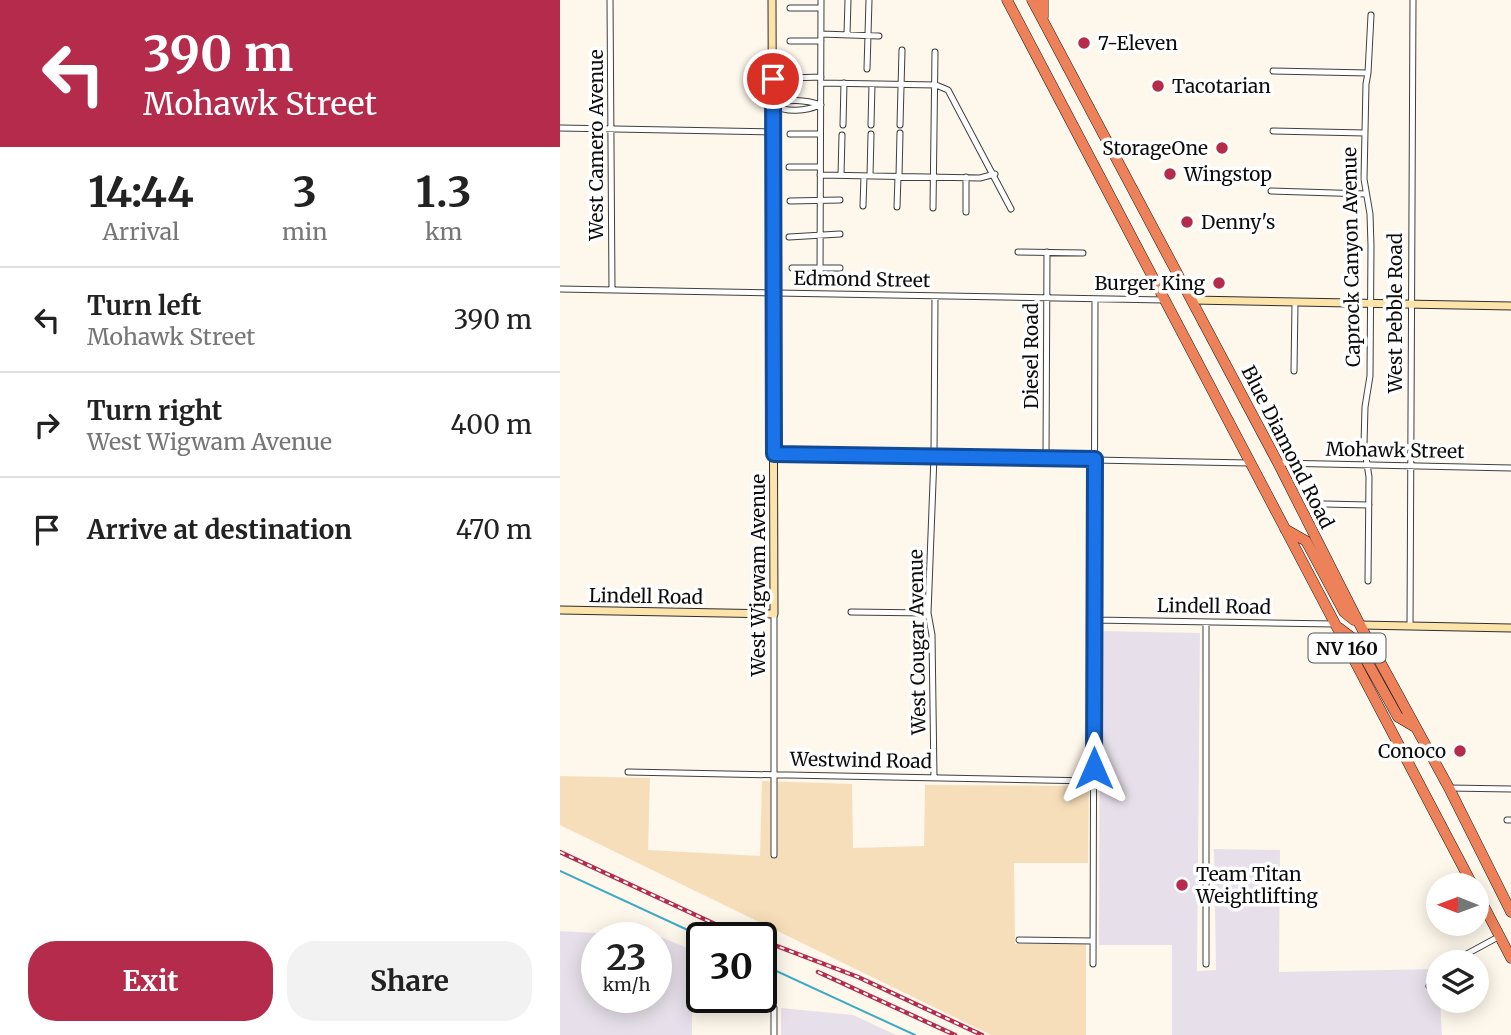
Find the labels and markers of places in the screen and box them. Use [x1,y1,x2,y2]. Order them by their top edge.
place label: 7-Eleven [1098,31,1178,55]
marker: 7-Eleven [1076,35,1092,51]
pin [743,49,803,109]
place label: Tacotarian [1172,74,1271,98]
marker: Tacotarian [1150,78,1166,94]
place label: StorageOne [1102,136,1208,160]
marker: StorageOne [1214,140,1230,156]
place label: Wingstop [1183,162,1272,186]
marker: Wingstop [1162,166,1178,182]
place label: Denny's [1201,210,1275,234]
marker: Denny's [1179,214,1195,230]
place label: Burger King [1094,271,1205,295]
marker: Burger King [1211,275,1227,291]
place label: Conoco [1378,739,1446,763]
marker: Conoco [1452,743,1468,759]
place label: Team Titan Weightlifting [1195,862,1318,908]
marker: Team Titan Weightlifting [1174,877,1190,893]

